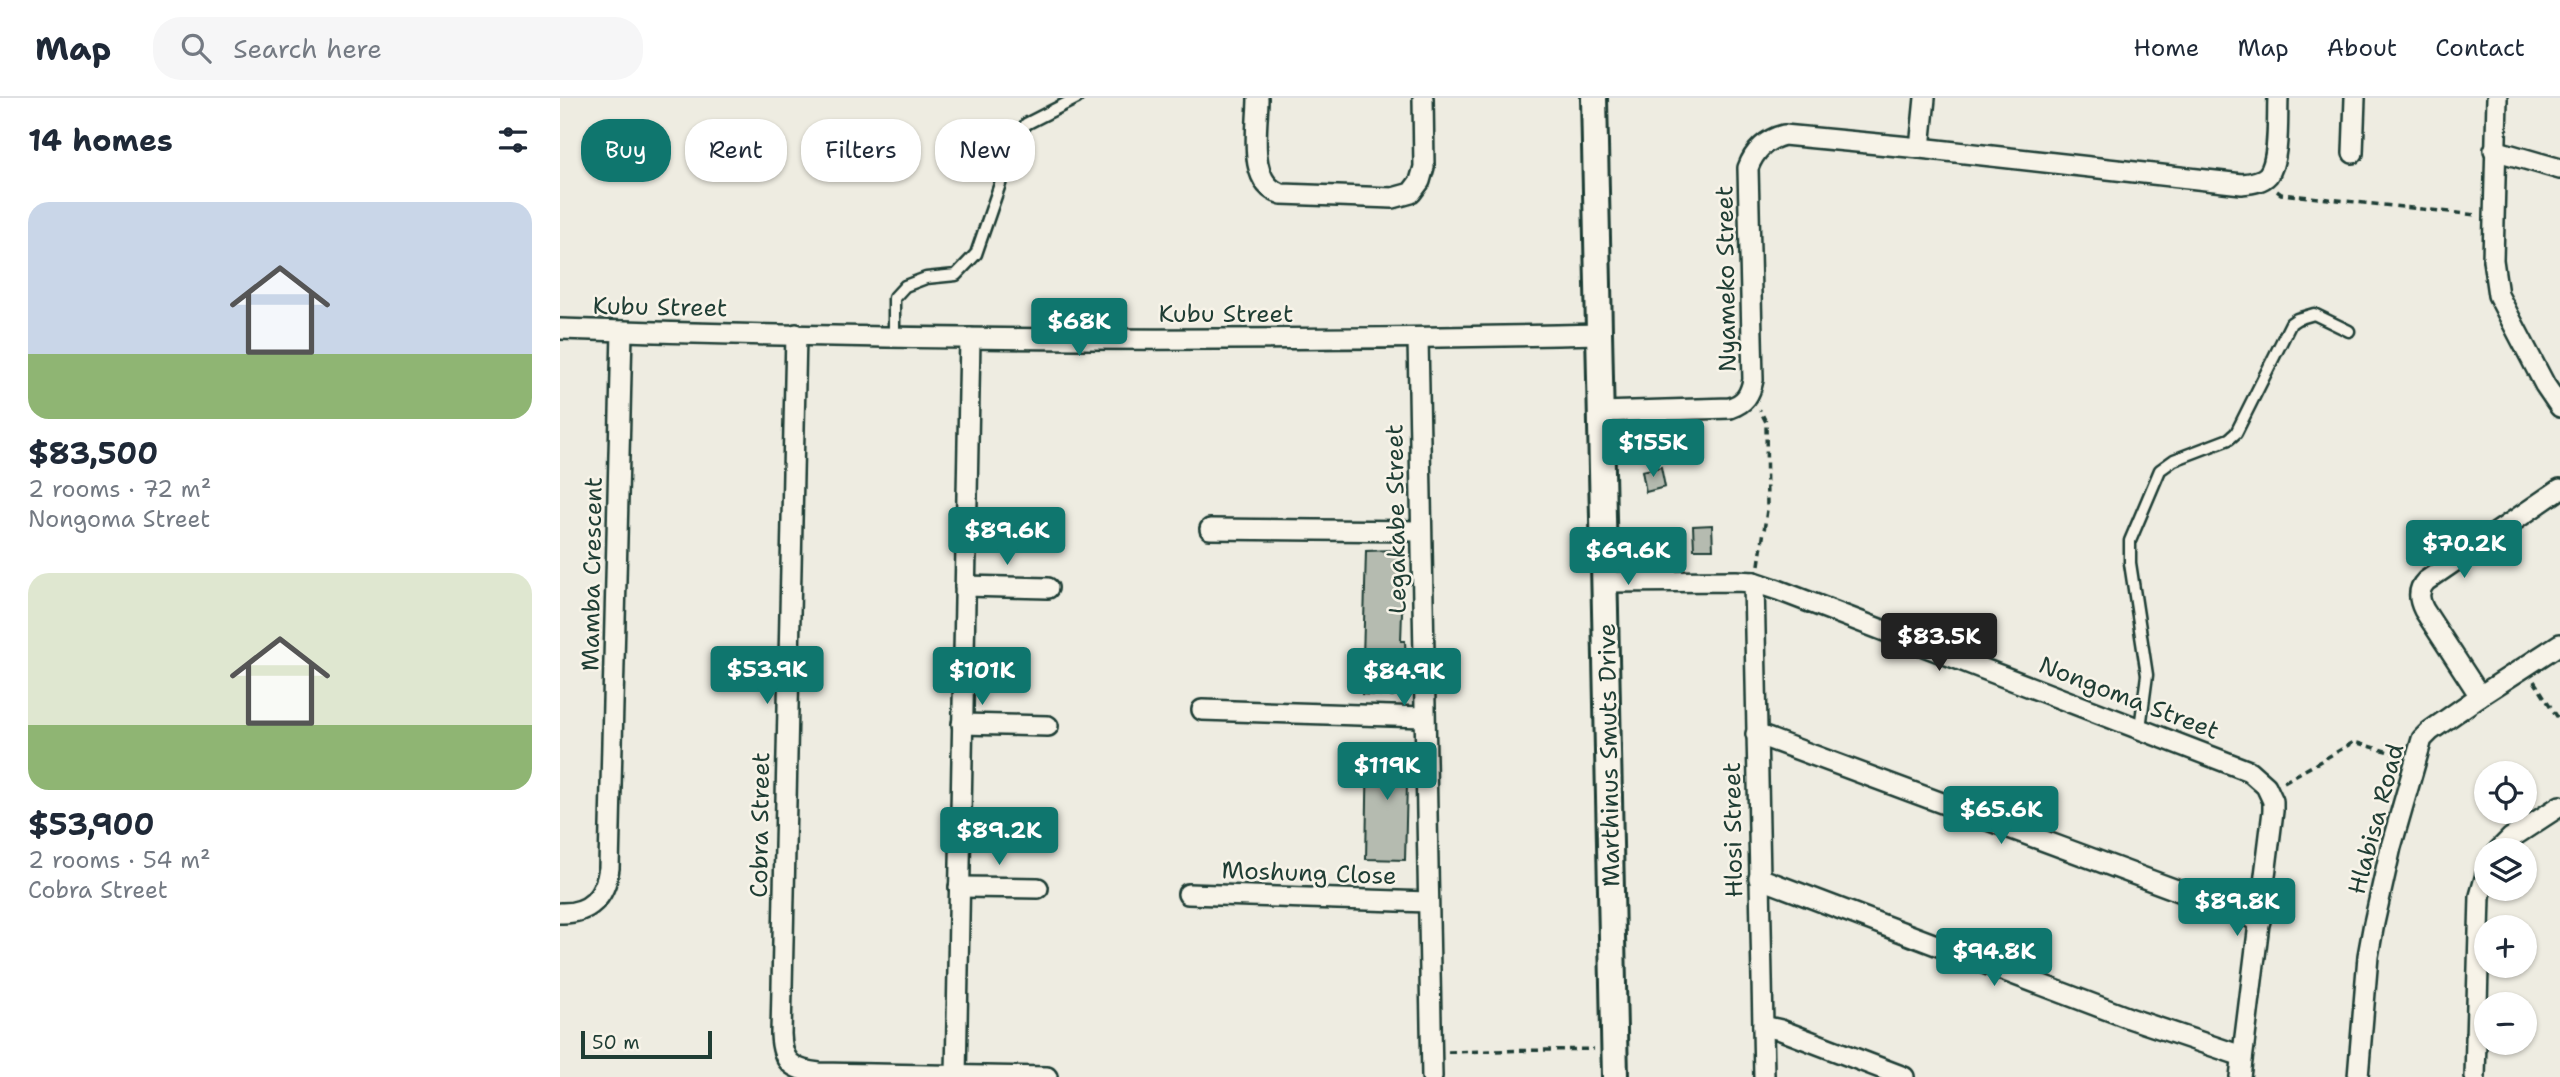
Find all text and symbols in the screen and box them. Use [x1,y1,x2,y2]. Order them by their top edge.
search box [153,17,643,80]
text: Map [35,26,111,71]
icon: search [177,29,215,67]
text: Search here [233,31,382,66]
text: Home [2133,32,2199,64]
text: Map [2237,32,2289,64]
text: About [2327,32,2397,64]
text: Contact [2435,32,2525,64]
chip: Buy [581,119,671,182]
chip: Rent [685,119,787,182]
chip: Filters [801,119,921,182]
chip: New [935,119,1035,182]
text: 14 homes [28,120,173,161]
icon: filters [494,121,532,159]
street label: Nyameko Street [1708,185,1744,373]
icon: home [217,247,343,373]
street label: Kubu Street [592,290,728,324]
street label: Kubu Street [1159,298,1293,330]
pin: $68K [1038,299,1120,358]
text: $68K [1047,306,1111,336]
pin: $155K [1604,420,1702,479]
street label: Legakabe Street [1378,424,1414,614]
text: $155K [1618,427,1688,457]
text: $83,500 [28,433,158,474]
text: 2 rooms · 72 m² [28,474,211,504]
street label: Mamba Crescent [574,477,610,671]
text: Nongoma Street [28,504,210,534]
pin: $89.6K [950,508,1064,567]
text: $89.6K [964,515,1050,545]
pin: $70.2K [2407,520,2521,580]
pin: $69.6K [1571,528,1685,587]
text: $70.2K [2422,528,2506,558]
text: $69.6K [1586,535,1670,565]
pin: $83.5K [1882,614,1996,673]
icon: home [217,618,343,744]
text: $83.5K [1897,621,1981,651]
street label: Marthinus Smuts Drive [1591,623,1627,887]
pin: $53.9K [710,646,824,706]
pin: $101K [933,648,1031,707]
pin: $84.9K [1347,648,1461,708]
street label: Nongoma Street [2034,649,2224,747]
text: $53.9K [727,654,807,684]
text: $101K [949,655,1015,685]
text: $84.9K [1363,656,1445,686]
street label: Hlabisa Road [2341,740,2411,898]
pin: $119K [1338,742,1436,802]
text: $119K [1354,750,1420,780]
street label: Cobra Street [743,752,777,898]
map controls [2474,761,2537,1055]
button: locate [2474,761,2537,824]
street label: Hlosi Street [1716,762,1750,898]
pin: $65.6K [1944,786,2058,846]
text: $65.6K [1959,794,2043,824]
text: $53,900 [28,804,154,845]
pin: $89.2K [942,808,1056,867]
text: $89.2K [956,815,1042,845]
button: layers [2474,838,2537,901]
text: 2 rooms · 54 m² [28,845,211,875]
street label: Moshung Close [1221,854,1397,892]
text: Cobra Street [28,875,168,905]
pin: $89.8K [2180,878,2294,938]
text: $89.8K [2194,886,2280,916]
button: + [2474,915,2537,978]
pin: $94.8K [1937,928,2051,988]
text: $94.8K [1952,936,2036,966]
button: − [2474,992,2537,1055]
scale bar [581,1028,712,1060]
text: 50 m [592,1030,640,1055]

